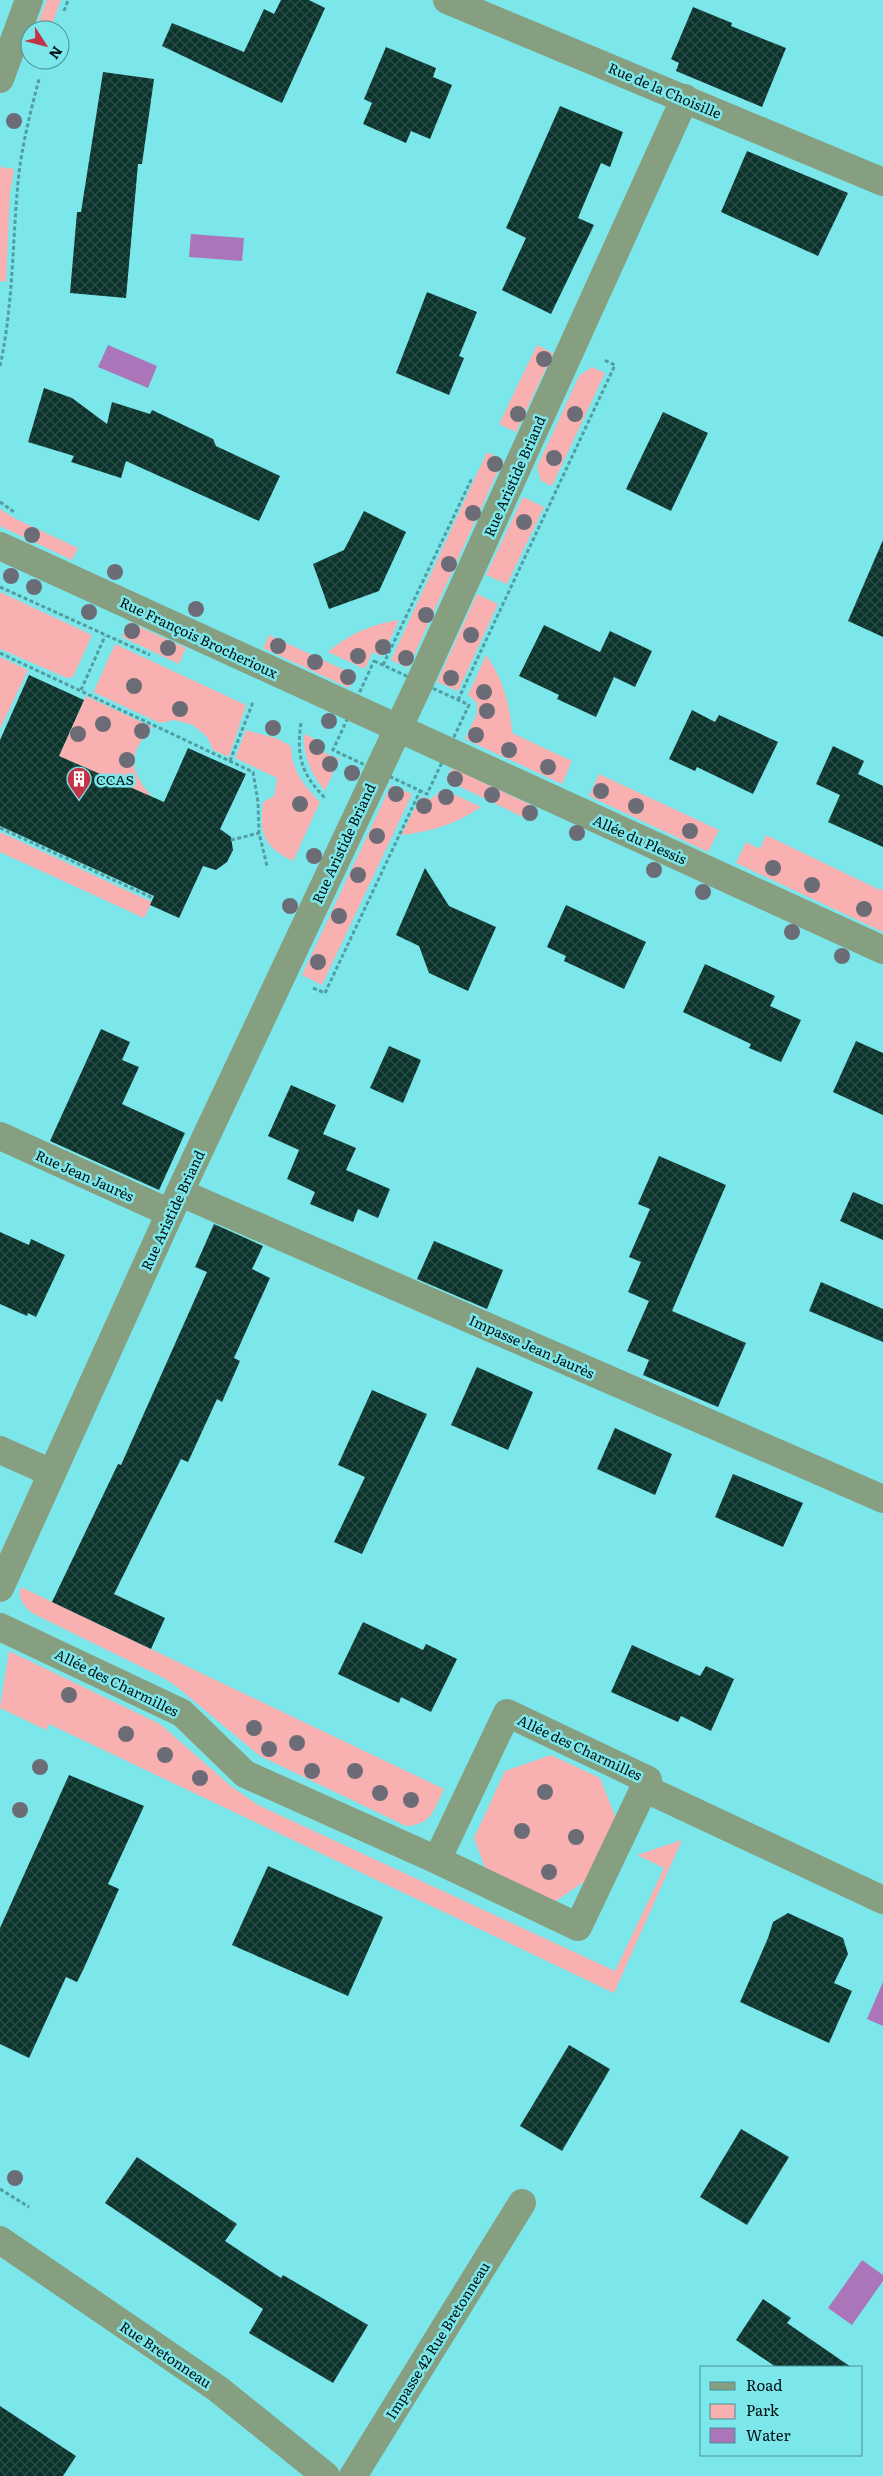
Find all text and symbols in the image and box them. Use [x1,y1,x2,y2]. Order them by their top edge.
north arrow [20,20,70,70]
text: N [45,43,68,64]
street label: Rue de la Choisille [605,57,725,123]
street label: Rue Aristide Briand [478,412,550,540]
street label: Rue François Brocherioux [117,592,281,682]
building icon: CCAS [66,766,92,800]
place label: CCAS [96,769,134,789]
street label: Rue Aristide Briand [306,779,380,906]
street label: Allée du Plessis [590,809,690,869]
street label: Rue Jean Jaurès [33,1144,137,1206]
street label: Rue Aristide Briand [135,1146,209,1273]
street label: Impasse Jean Jaurès [466,1309,598,1383]
street label: Allée des Charmilles [52,1643,182,1721]
street label: Allée des Charmilles [514,1709,646,1785]
street label: Impasse 42 Rue Bretonneau [380,2257,494,2423]
street label: Rue Bretonneau [116,2316,216,2392]
legend [700,2366,863,2456]
text: Road [746,2373,782,2396]
text: Park [746,2398,780,2421]
text: Water [746,2423,791,2446]

